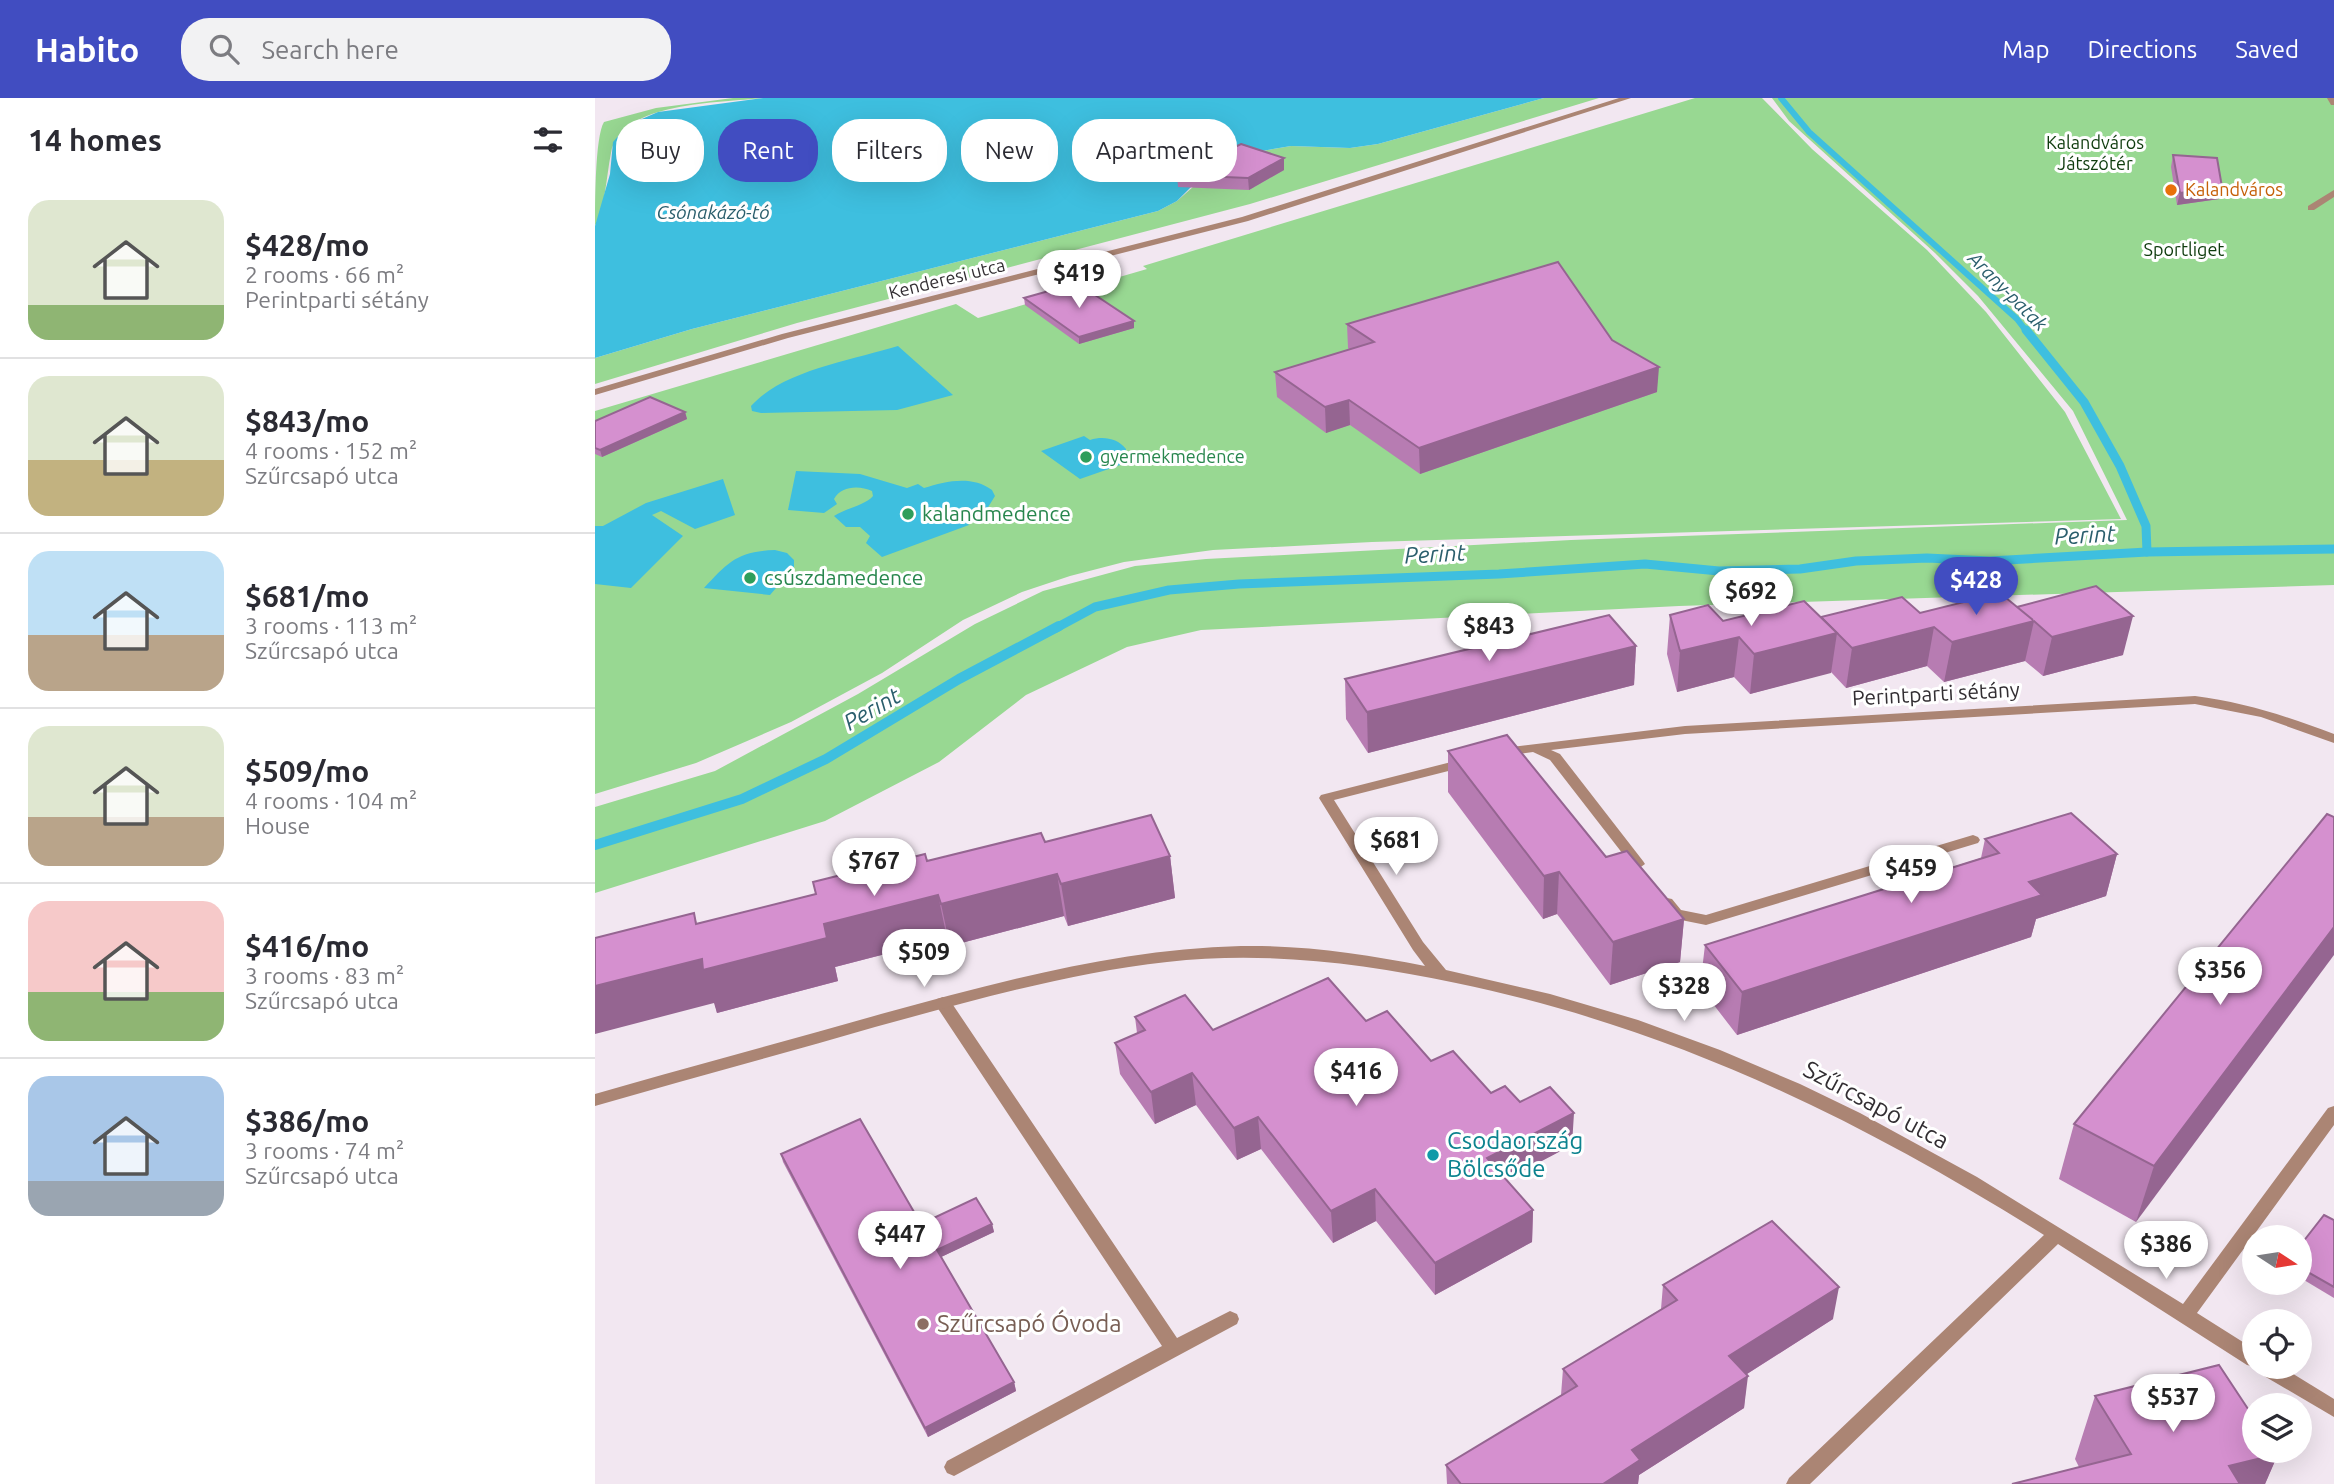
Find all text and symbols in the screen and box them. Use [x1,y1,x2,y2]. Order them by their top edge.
search box [181,18,671,81]
icon: search [205,30,243,68]
text: Habito [35,31,139,68]
text: Search here [261,35,399,64]
text: Map [2002,36,2049,63]
text: Directions [2087,36,2197,63]
text: Saved [2235,36,2299,63]
chip: Buy [616,119,704,182]
chip: Rent [718,119,818,182]
chip: Filters [832,119,947,182]
chip: New [961,119,1058,182]
chip: Apartment [1072,119,1237,182]
icon: filters [529,121,567,159]
text: 14 homes [28,123,162,157]
park label: Kalandváros Játszótér [2046,132,2144,173]
place label: Kalandváros [2185,179,2283,199]
marker: Kalandváros [2163,182,2179,198]
water label: Csónakázó-tó [657,201,769,223]
icon: home [84,228,168,312]
text: $428/mo [245,228,369,262]
park label: Sportliget [2144,239,2224,259]
water label: Arany-patak [1963,246,2052,335]
pin: $419 [1038,250,1120,310]
street label: Kenderesi utca [886,254,1007,302]
text: $419 [1053,260,1105,285]
text: 2 rooms · 66 m² [245,262,404,287]
text: Perintparti sétány [245,287,429,312]
icon: home [84,404,168,488]
text: $843/mo [245,404,369,438]
text: 4 rooms · 152 m² [245,438,417,463]
place label: gyermekmedence [1100,446,1245,466]
marker: gyermekmedence [1078,449,1094,465]
text: Szűrcsapó utca [245,463,399,488]
place label: kalandmedence [922,501,1071,525]
marker: kalandmedence [900,506,916,522]
water label: Perint [2054,520,2117,549]
water label: Perint [1404,539,1467,568]
pin: $428 [1935,558,2017,617]
place label: csúszdamedence [764,565,923,589]
text: $428 [1950,567,2002,592]
pin: $692 [1710,568,1792,628]
marker: csúszdamedence [742,570,758,586]
text: $692 [1725,578,1777,603]
icon: home [84,579,168,663]
text: $681/mo [245,579,369,613]
pin: $843 [1448,603,1530,663]
text: 3 rooms · 113 m² [245,613,417,638]
text: $843 [1463,613,1515,638]
text: Szűrcsapó utca [245,638,399,663]
street label: Perintparti sétány [1851,677,2020,709]
water label: Perint [839,682,905,735]
icon: home [84,754,168,838]
text: $509/mo [245,754,369,788]
text: 4 rooms · 104 m² [245,788,417,813]
text: House [245,813,310,838]
pin: $681 [1355,818,1437,877]
text: $681 [1370,827,1422,852]
pin: $767 [833,838,915,898]
pin: $459 [1870,846,1952,905]
text: $767 [848,848,900,873]
text: $459 [1885,855,1937,880]
icon: home [84,929,168,1013]
text: $416/mo [245,929,369,963]
pin: $509 [883,930,965,989]
text: $509 [898,939,950,964]
pin: $356 [2179,948,2261,1007]
text: $356 [2194,957,2246,982]
text: 3 rooms · 83 m² [245,963,404,988]
pin: $328 [1643,964,1725,1023]
text: $328 [1658,973,1710,998]
text: Szűrcsapó utca [245,988,399,1013]
pin: $416 [1315,1048,1397,1108]
street label: Szűrcsapó utca [1799,1055,1953,1154]
text: $416 [1330,1058,1382,1083]
icon: home [84,1104,168,1188]
text: $386/mo [245,1104,369,1138]
place label: Csodaország Bölcsőde [1447,1127,1583,1182]
text: 3 rooms · 74 m² [245,1138,404,1163]
marker: Csodaország Bölcsőde [1425,1147,1441,1163]
text: Szűrcsapó utca [245,1163,399,1188]
pin: $447 [859,1212,941,1271]
text: $447 [874,1221,926,1246]
pin: $386 [2125,1222,2207,1281]
north arrow [2242,1225,2312,1295]
map controls [2242,1225,2312,1463]
text: $386 [2140,1231,2192,1256]
place label: Szűrcsapó Óvoda [937,1309,1122,1337]
button: locate [2242,1309,2312,1379]
marker: Szűrcsapó Óvoda [915,1316,931,1332]
pin: $537 [2132,1374,2214,1434]
text: $537 [2147,1384,2199,1409]
button: layers [2242,1393,2312,1463]

